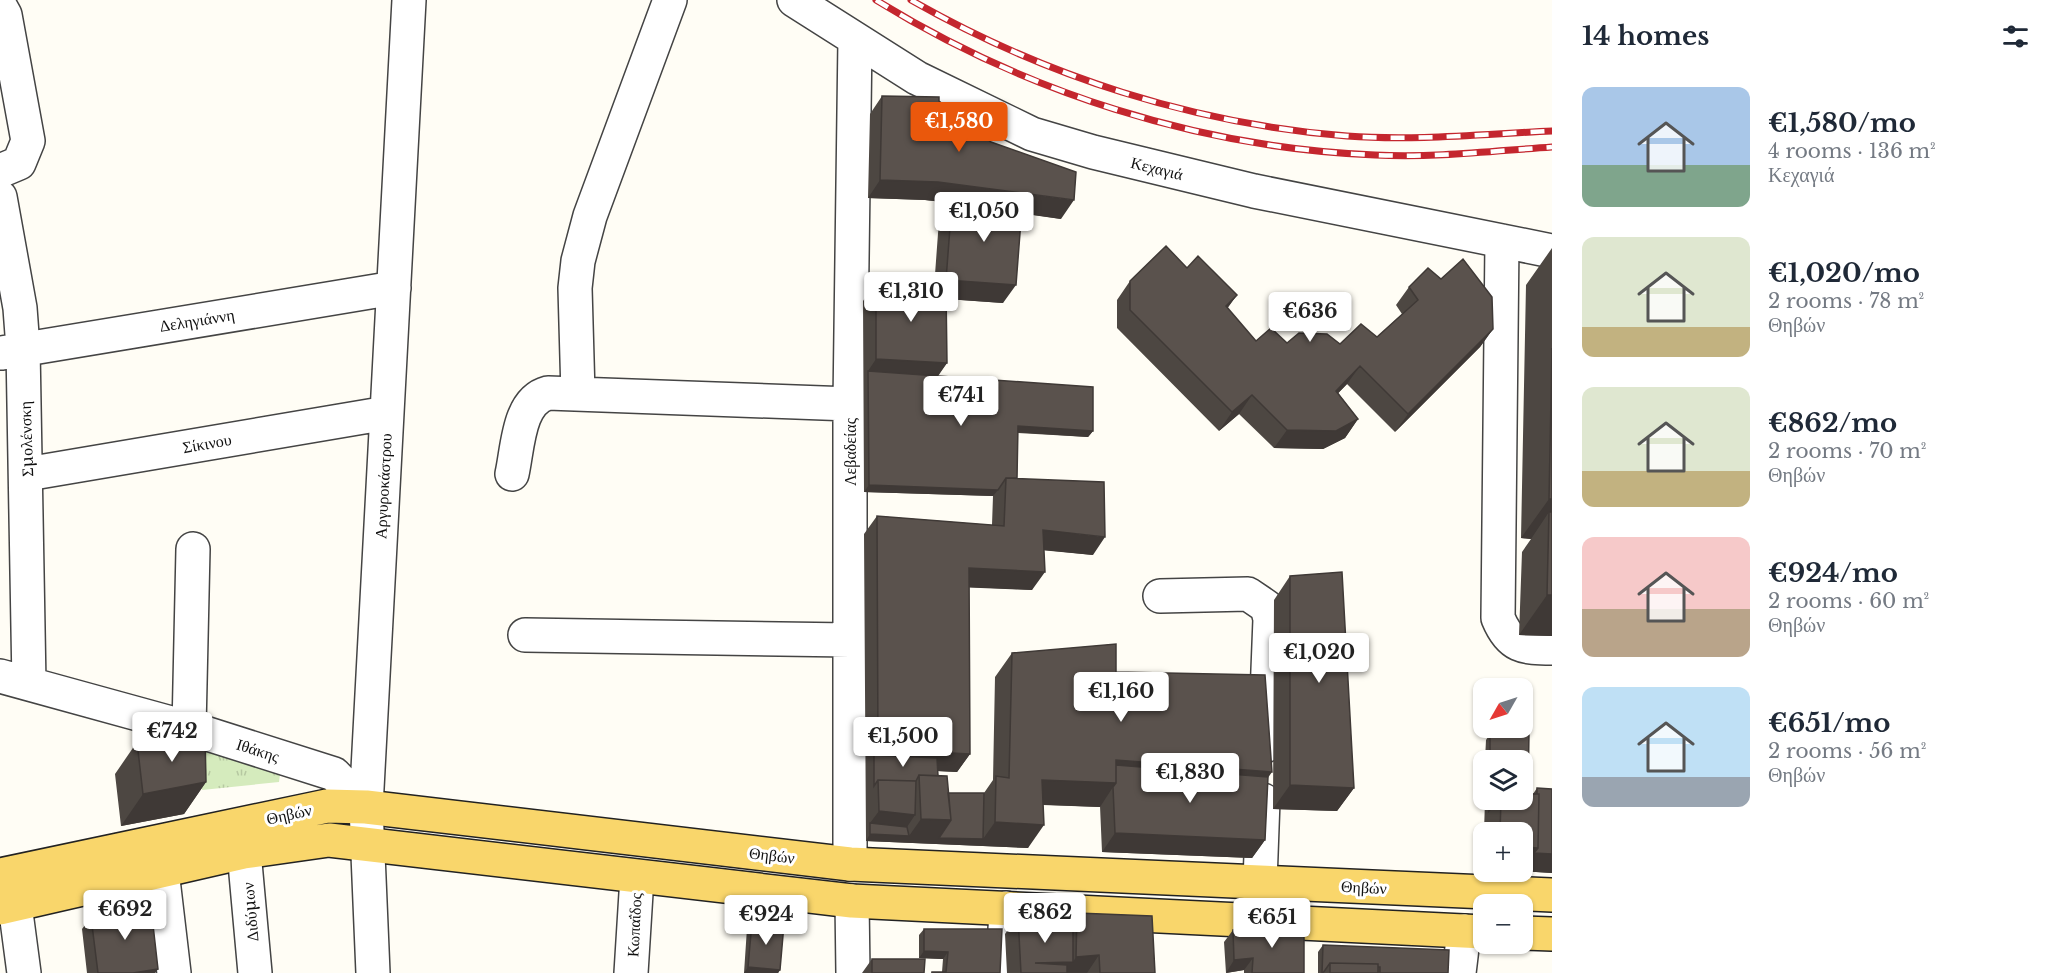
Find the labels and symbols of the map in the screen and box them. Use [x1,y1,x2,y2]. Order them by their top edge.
pin: €1,580 [910,102,1008,153]
street label: Κεχαγιά [1129,152,1186,184]
pin: €1,050 [935,192,1033,243]
pin: €1,310 [862,272,960,323]
pin: €636 [1274,292,1346,343]
street label: Δεληγιάννη [158,304,236,336]
pin: €741 [925,376,997,427]
street label: Σμολένσκη [15,401,37,477]
street label: Λεβαδείας [840,417,860,486]
street label: Σίκινου [181,429,233,457]
street label: Αργυροκάστρου [370,433,396,539]
pin: €1,020 [1270,633,1368,684]
pin: €1,160 [1072,672,1170,723]
north arrow [1473,678,1533,738]
pin: €742 [136,712,208,763]
pin: €1,500 [854,717,952,768]
street label: Ιθάκης [234,734,283,767]
pin: €1,830 [1141,753,1239,804]
street label: Θηβών [265,799,313,829]
street label: Θηβών [748,842,796,868]
street label: Θηβών [1341,876,1387,898]
street label: Διδύμων [237,882,263,942]
pin: €692 [89,890,161,941]
street label: Κωπαΐδος [622,892,646,958]
pin: €862 [1009,893,1081,944]
pin: €924 [730,895,802,946]
pin: €651 [1236,898,1308,949]

